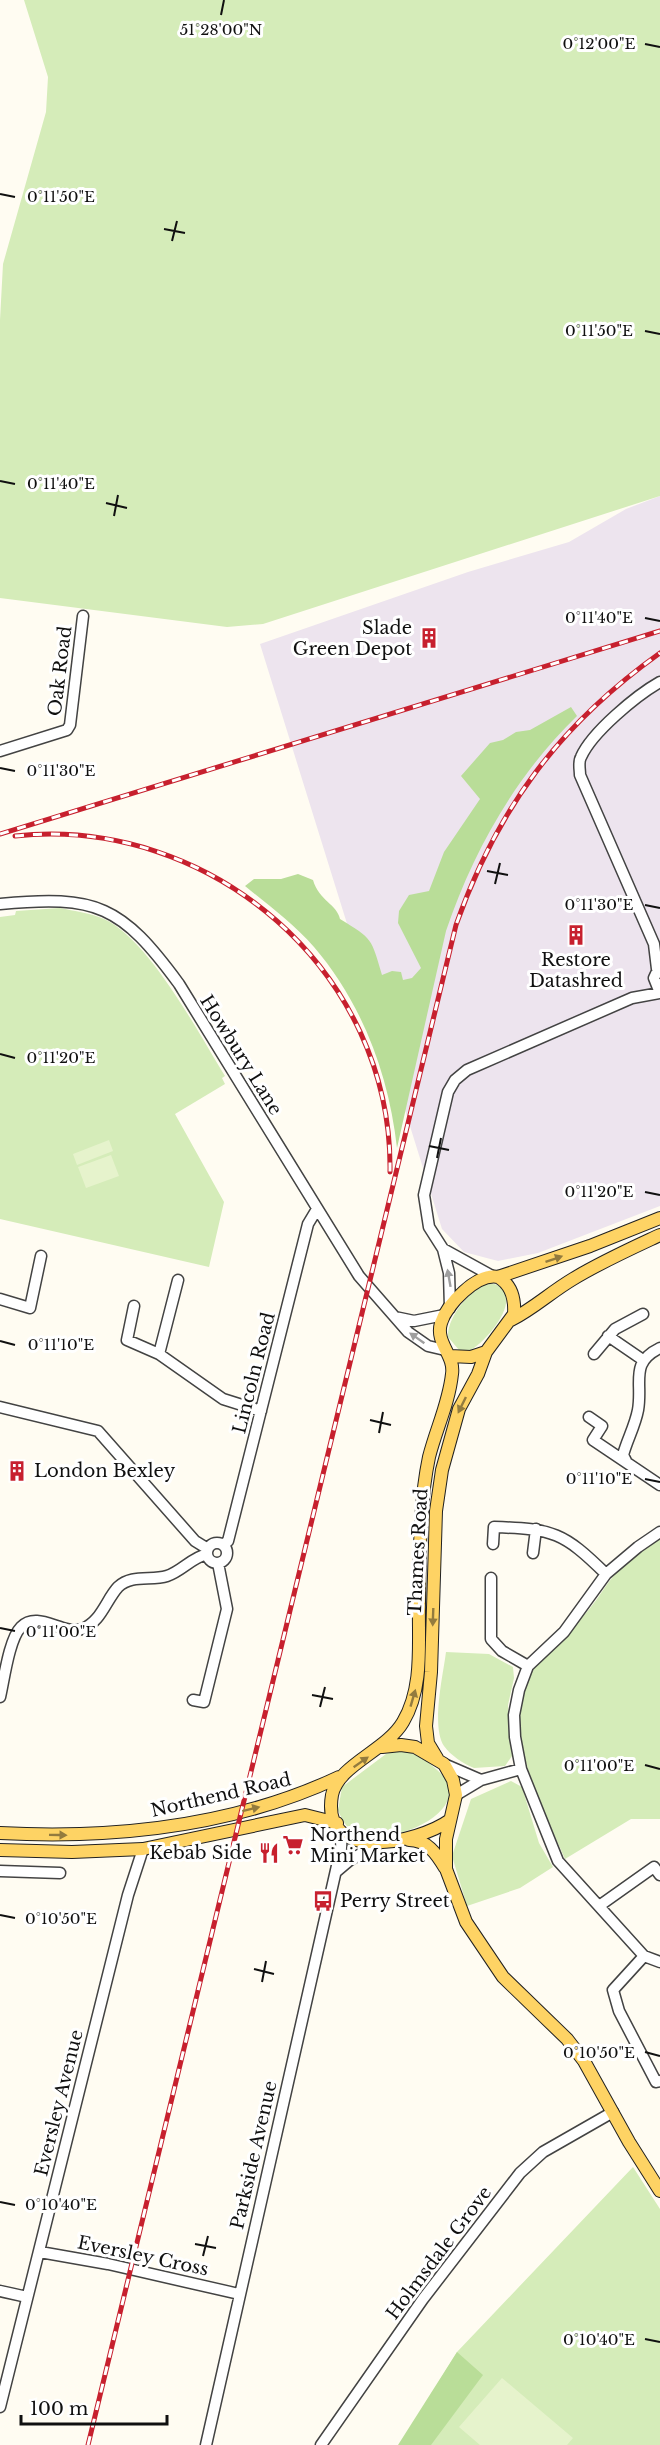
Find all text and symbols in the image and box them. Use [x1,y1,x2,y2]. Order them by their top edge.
text: 51°28'00"N [180,20,262,39]
text: 0°12'00"E [563,34,636,53]
text: 0°11'50"E [27,187,95,206]
text: 0°11'50"E [565,321,633,340]
text: 0°11'40"E [27,474,95,493]
text: 0°11'40"E [565,608,633,627]
place label: Slade Green Depot [293,617,412,660]
street label: Oak Road [44,625,76,717]
building icon: Slade Green Depot [417,626,441,650]
text: 0°11'30"E [27,761,96,780]
text: 0°11'30"E [565,895,634,914]
building icon: Restore Datashred [564,923,588,947]
place label: Restore Datashred [529,949,623,992]
street label: Howbury Lane [195,991,287,1119]
text: 0°11'20"E [27,1048,96,1067]
text: 0°11'20"E [565,1182,634,1201]
one-way arrow [545,1253,563,1263]
one-way arrow [445,1269,454,1288]
street label: Lincoln Road [228,1310,280,1436]
one-way arrow [410,1332,426,1344]
text: 0°11'10"E [28,1335,94,1354]
one-way arrow [457,1397,466,1414]
building icon: London Bexley [5,1459,29,1483]
place label: London Bexley [34,1460,176,1482]
text: 0°11'10"E [566,1469,632,1488]
street label: Thames Road [404,1488,432,1616]
one-way arrow [428,1608,437,1627]
text: 0°11'00"E [26,1622,96,1641]
one-way arrow [409,1689,418,1707]
one-way arrow [352,1756,368,1768]
text: 0°11'00"E [564,1756,634,1775]
street label: Northend Road [149,1768,293,1822]
one-way arrow [242,1804,260,1813]
place label: Northend Mini Market [310,1824,425,1867]
one-way arrow [49,1830,68,1840]
supermarket icon: Northend Mini Market [281,1833,305,1857]
restaurant icon: Kebab Side [257,1841,281,1865]
place label: Kebab Side [149,1842,252,1864]
bus stop icon: Perry Street [311,1889,335,1913]
place label: Perry Street [340,1890,450,1912]
text: 0°10'50"E [25,1909,97,1928]
street label: Eversley Avenue [30,2027,88,2179]
text: 0°10'50"E [563,2043,635,2062]
street label: Parkside Avenue [226,2079,282,2231]
street label: Holmsdale Grove [382,2182,496,2324]
text: 0°10'40"E [25,2195,97,2214]
street label: Eversley Cross [75,2231,211,2281]
text: 0°10'40"E [563,2330,635,2349]
scale bar [21,2388,166,2426]
text: 100 m [30,2398,88,2420]

